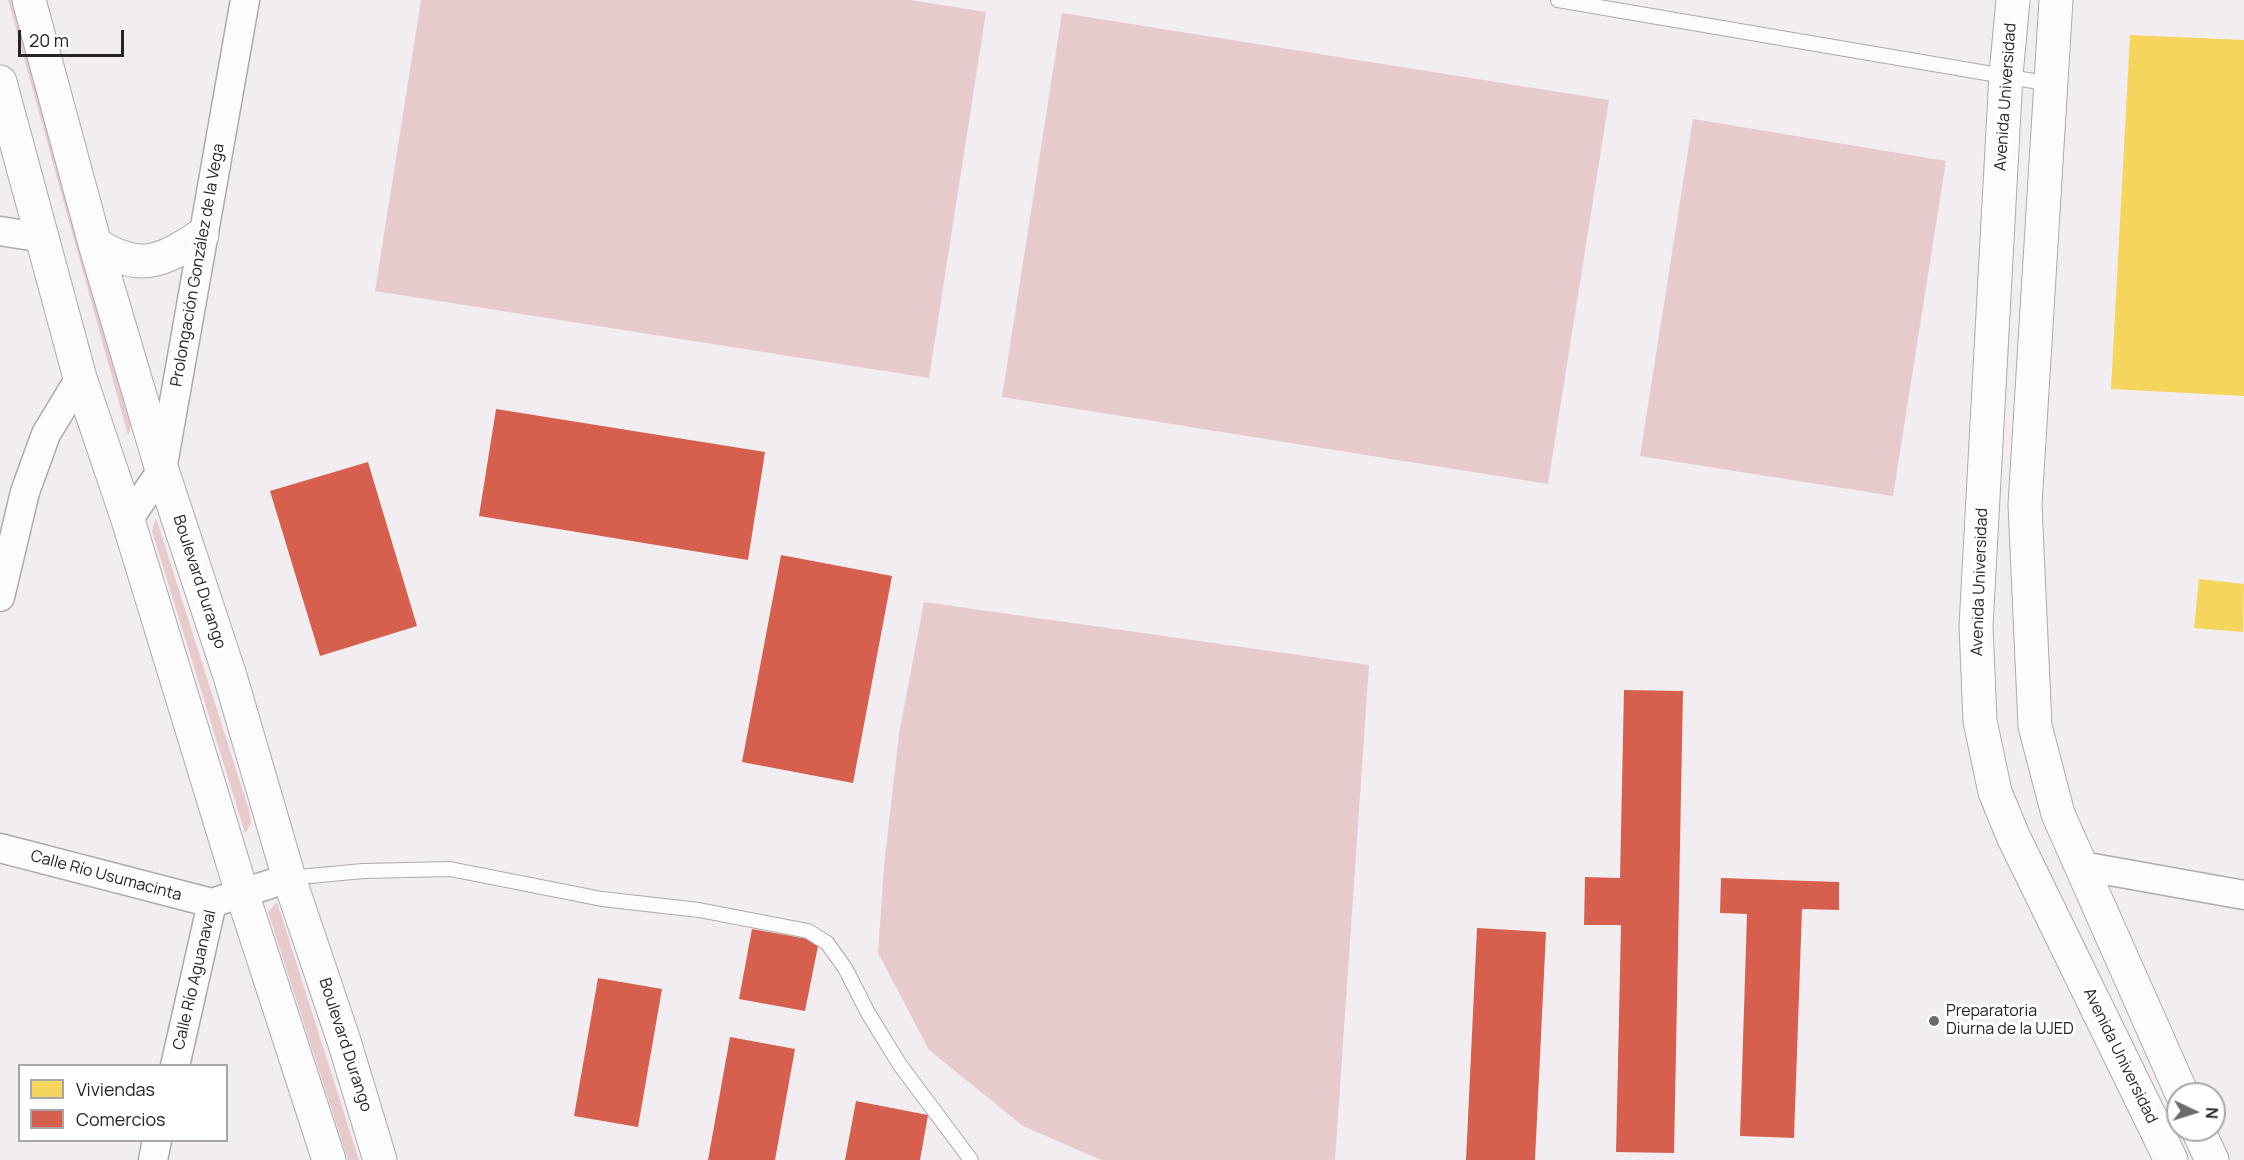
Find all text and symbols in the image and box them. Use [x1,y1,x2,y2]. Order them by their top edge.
scale bar [21,18,128,56]
street label: Avenida Universidad [1991,22,2021,172]
text: 20 m [29,28,69,52]
street label: Prolongación González de la Vega [167,142,229,388]
street label: Avenida Universidad [1968,508,1992,656]
street label: Boulevard Durango [168,513,230,651]
street label: Calle Río Usumacinta [28,847,184,905]
street label: Calle Río Aguanaval [170,908,220,1052]
street label: Boulevard Durango [314,976,376,1114]
street label: Avenida Universidad [2079,985,2161,1127]
place label: Preparatoria Diurna de la UJED [1946,1002,2074,1040]
marker: Preparatoria Diurna de la UJED [1927,1014,1941,1028]
legend [18,1064,228,1142]
text: Viviendas [76,1077,155,1101]
north arrow [2166,1082,2226,1142]
text: Comercios [76,1107,165,1131]
text: N [2201,1107,2223,1120]

